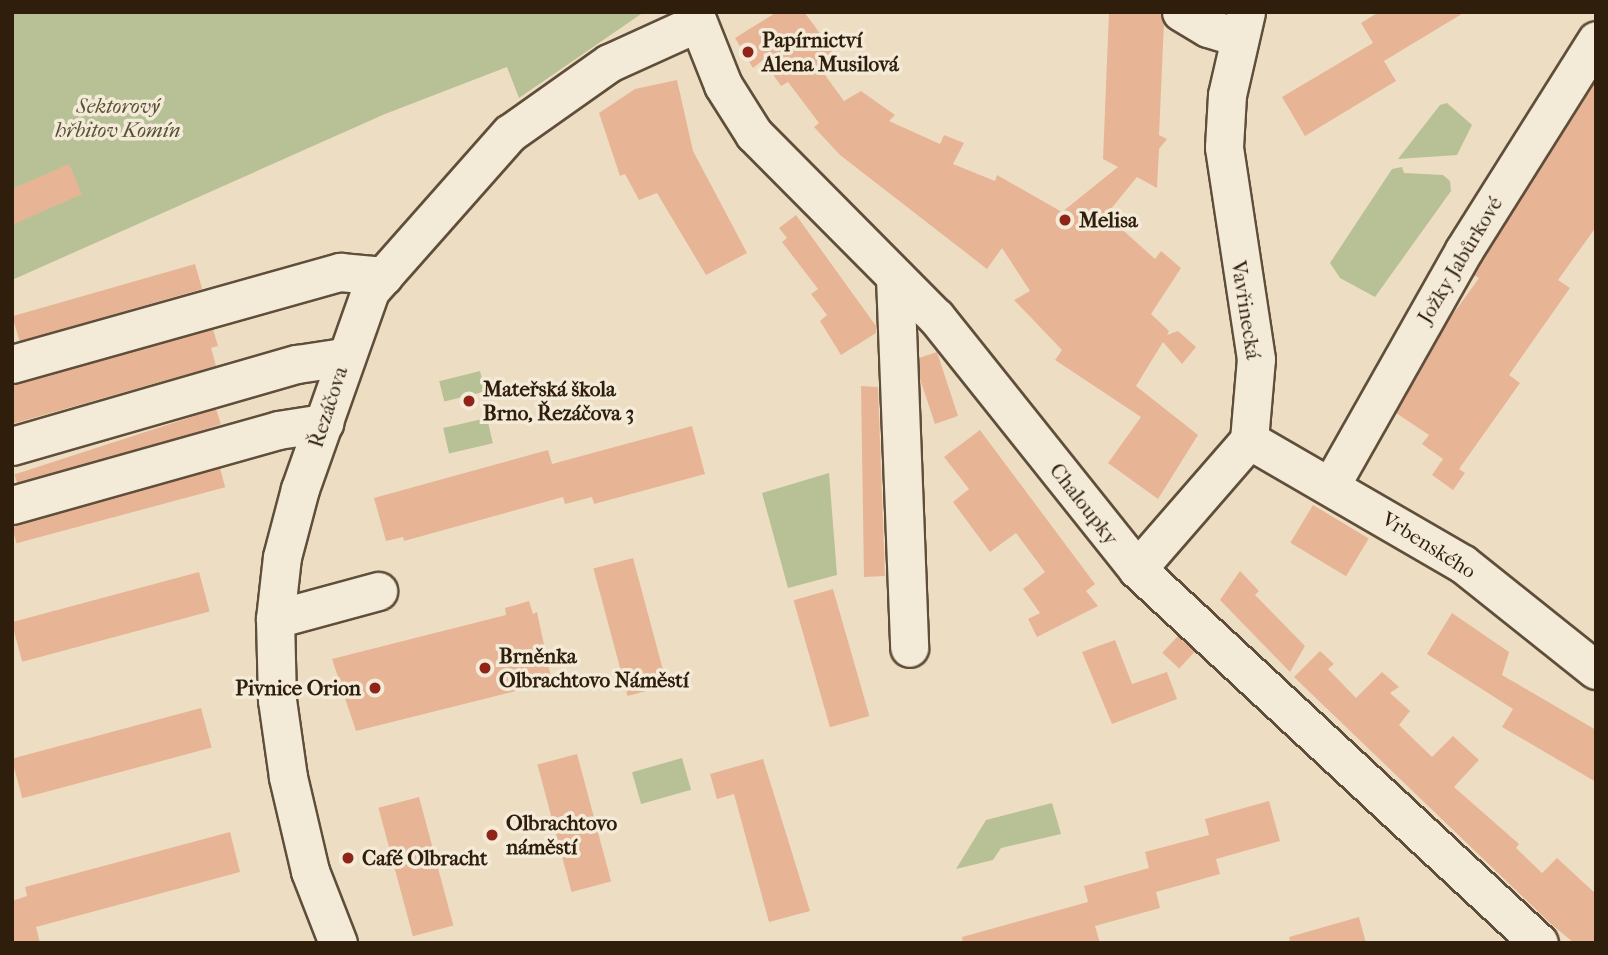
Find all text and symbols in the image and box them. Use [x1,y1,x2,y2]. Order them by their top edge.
place label: Papírnictví Alena Musilová [762,27,899,77]
marker: Papírnictví Alena Musilová [740,44,756,60]
park label: Sektorový hřbitov Komín [55,93,181,143]
street label: Jožky Jabůrkové [1412,192,1508,328]
place label: Melisa [1079,207,1138,233]
marker: Melisa [1057,212,1073,228]
street label: Vavřinecká [1226,259,1266,361]
street label: Řezáčova [303,363,353,451]
place label: Mateřská škola Brno, Řezáčova 3 [483,376,634,426]
marker: Mateřská škola Brno, Řezáčova 3 [461,393,477,409]
street label: Chaloupky [1044,458,1124,550]
street label: Vrbenského [1377,506,1481,584]
place label: Brněnka Olbrachtovo Náměstí [499,643,689,693]
marker: Brněnka Olbrachtovo Náměstí [477,660,493,676]
place label: Pivnice Orion [235,675,361,701]
marker: Pivnice Orion [367,680,383,696]
place label: Olbrachtovo náměstí [506,810,617,860]
marker: Olbrachtovo náměstí [484,827,500,843]
place label: Café Olbracht [362,845,487,871]
marker: Café Olbracht [340,850,356,866]

